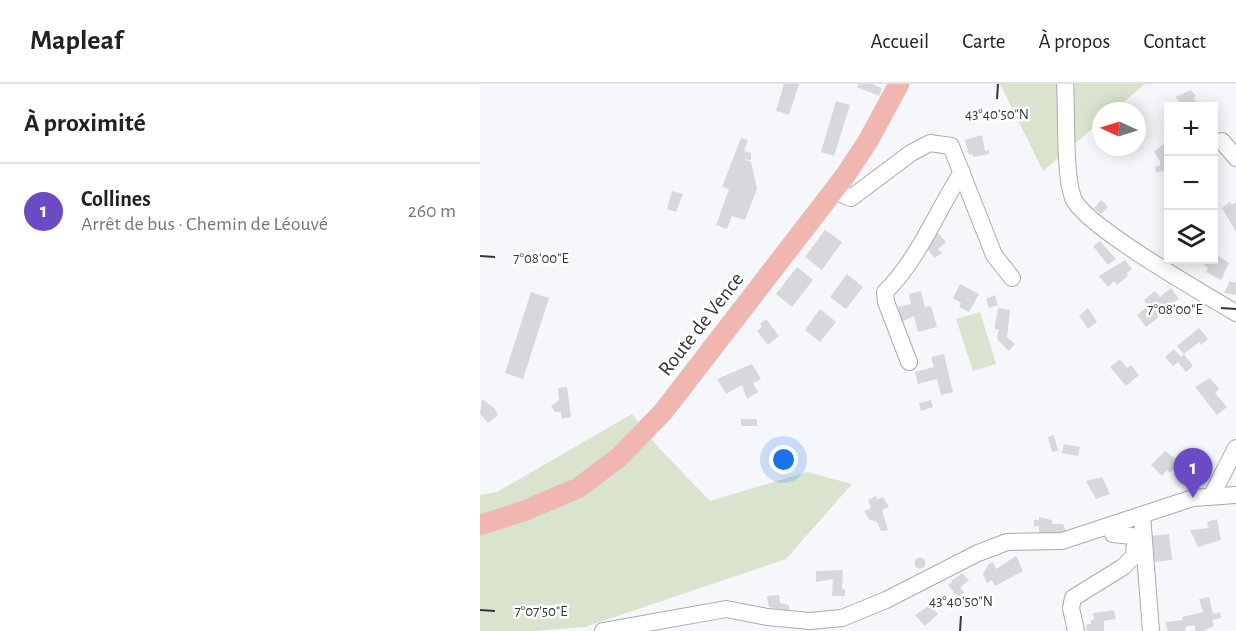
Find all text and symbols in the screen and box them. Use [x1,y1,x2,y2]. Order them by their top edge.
text: Mapleaf [30,27,123,55]
text: Accueil [871,31,929,52]
text: Carte [962,31,1005,52]
text: À propos [1038,31,1110,52]
text: Contact [1143,31,1206,52]
north arrow [1092,102,1146,156]
map controls [1164,102,1218,264]
button: + [1164,102,1218,156]
text: 43°40'50"N [965,107,1029,122]
text: À proximité [24,110,146,136]
button: − [1164,156,1218,210]
text: Collines [81,188,151,210]
text: 1 [40,201,47,221]
text: 260 m [408,201,456,221]
button: layers [1164,210,1218,264]
text: Arrêt de bus · Chemin de Léouvé [81,214,328,234]
text: 7°08'00"E [513,251,569,266]
street label: Route de Vence [654,268,748,380]
text: 7°08'00"E [1147,302,1203,317]
your location [769,445,798,474]
pin: 1 [1174,448,1212,498]
text: 43°40'50"N [929,594,993,609]
text: 7°07'50"E [515,604,567,619]

